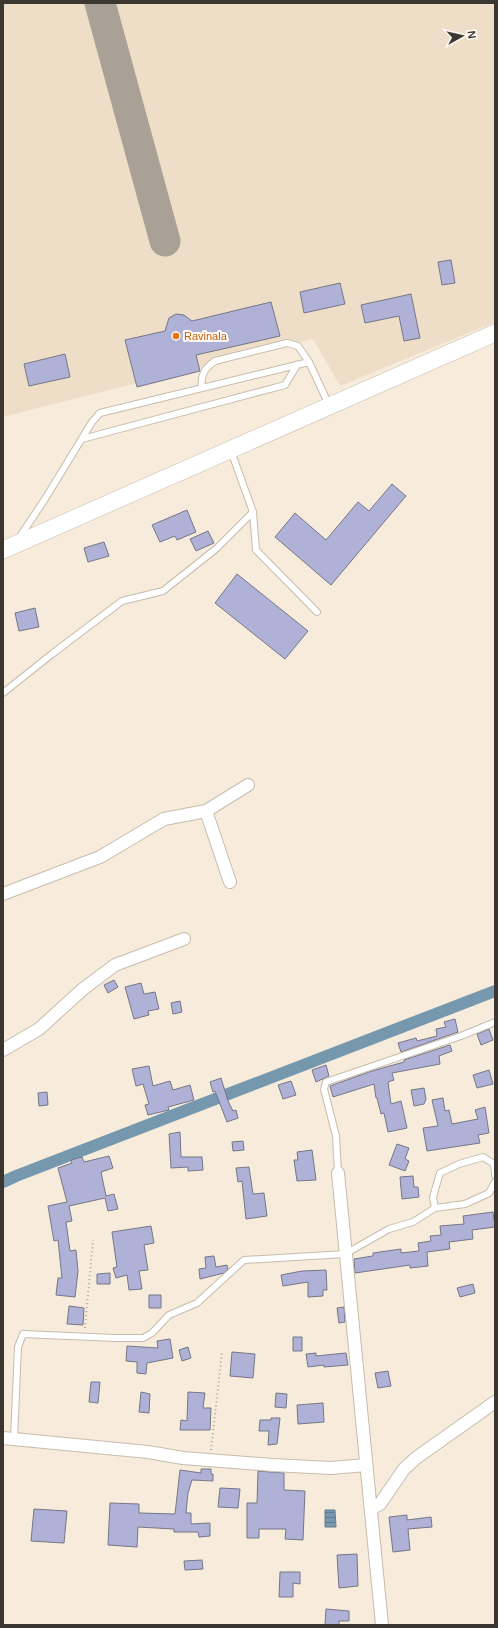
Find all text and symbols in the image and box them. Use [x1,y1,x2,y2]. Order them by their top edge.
north arrow [442,16,482,56]
text: N [465,30,478,39]
place label: Ravinala [184,330,228,342]
marker: Ravinala [171,331,181,341]

